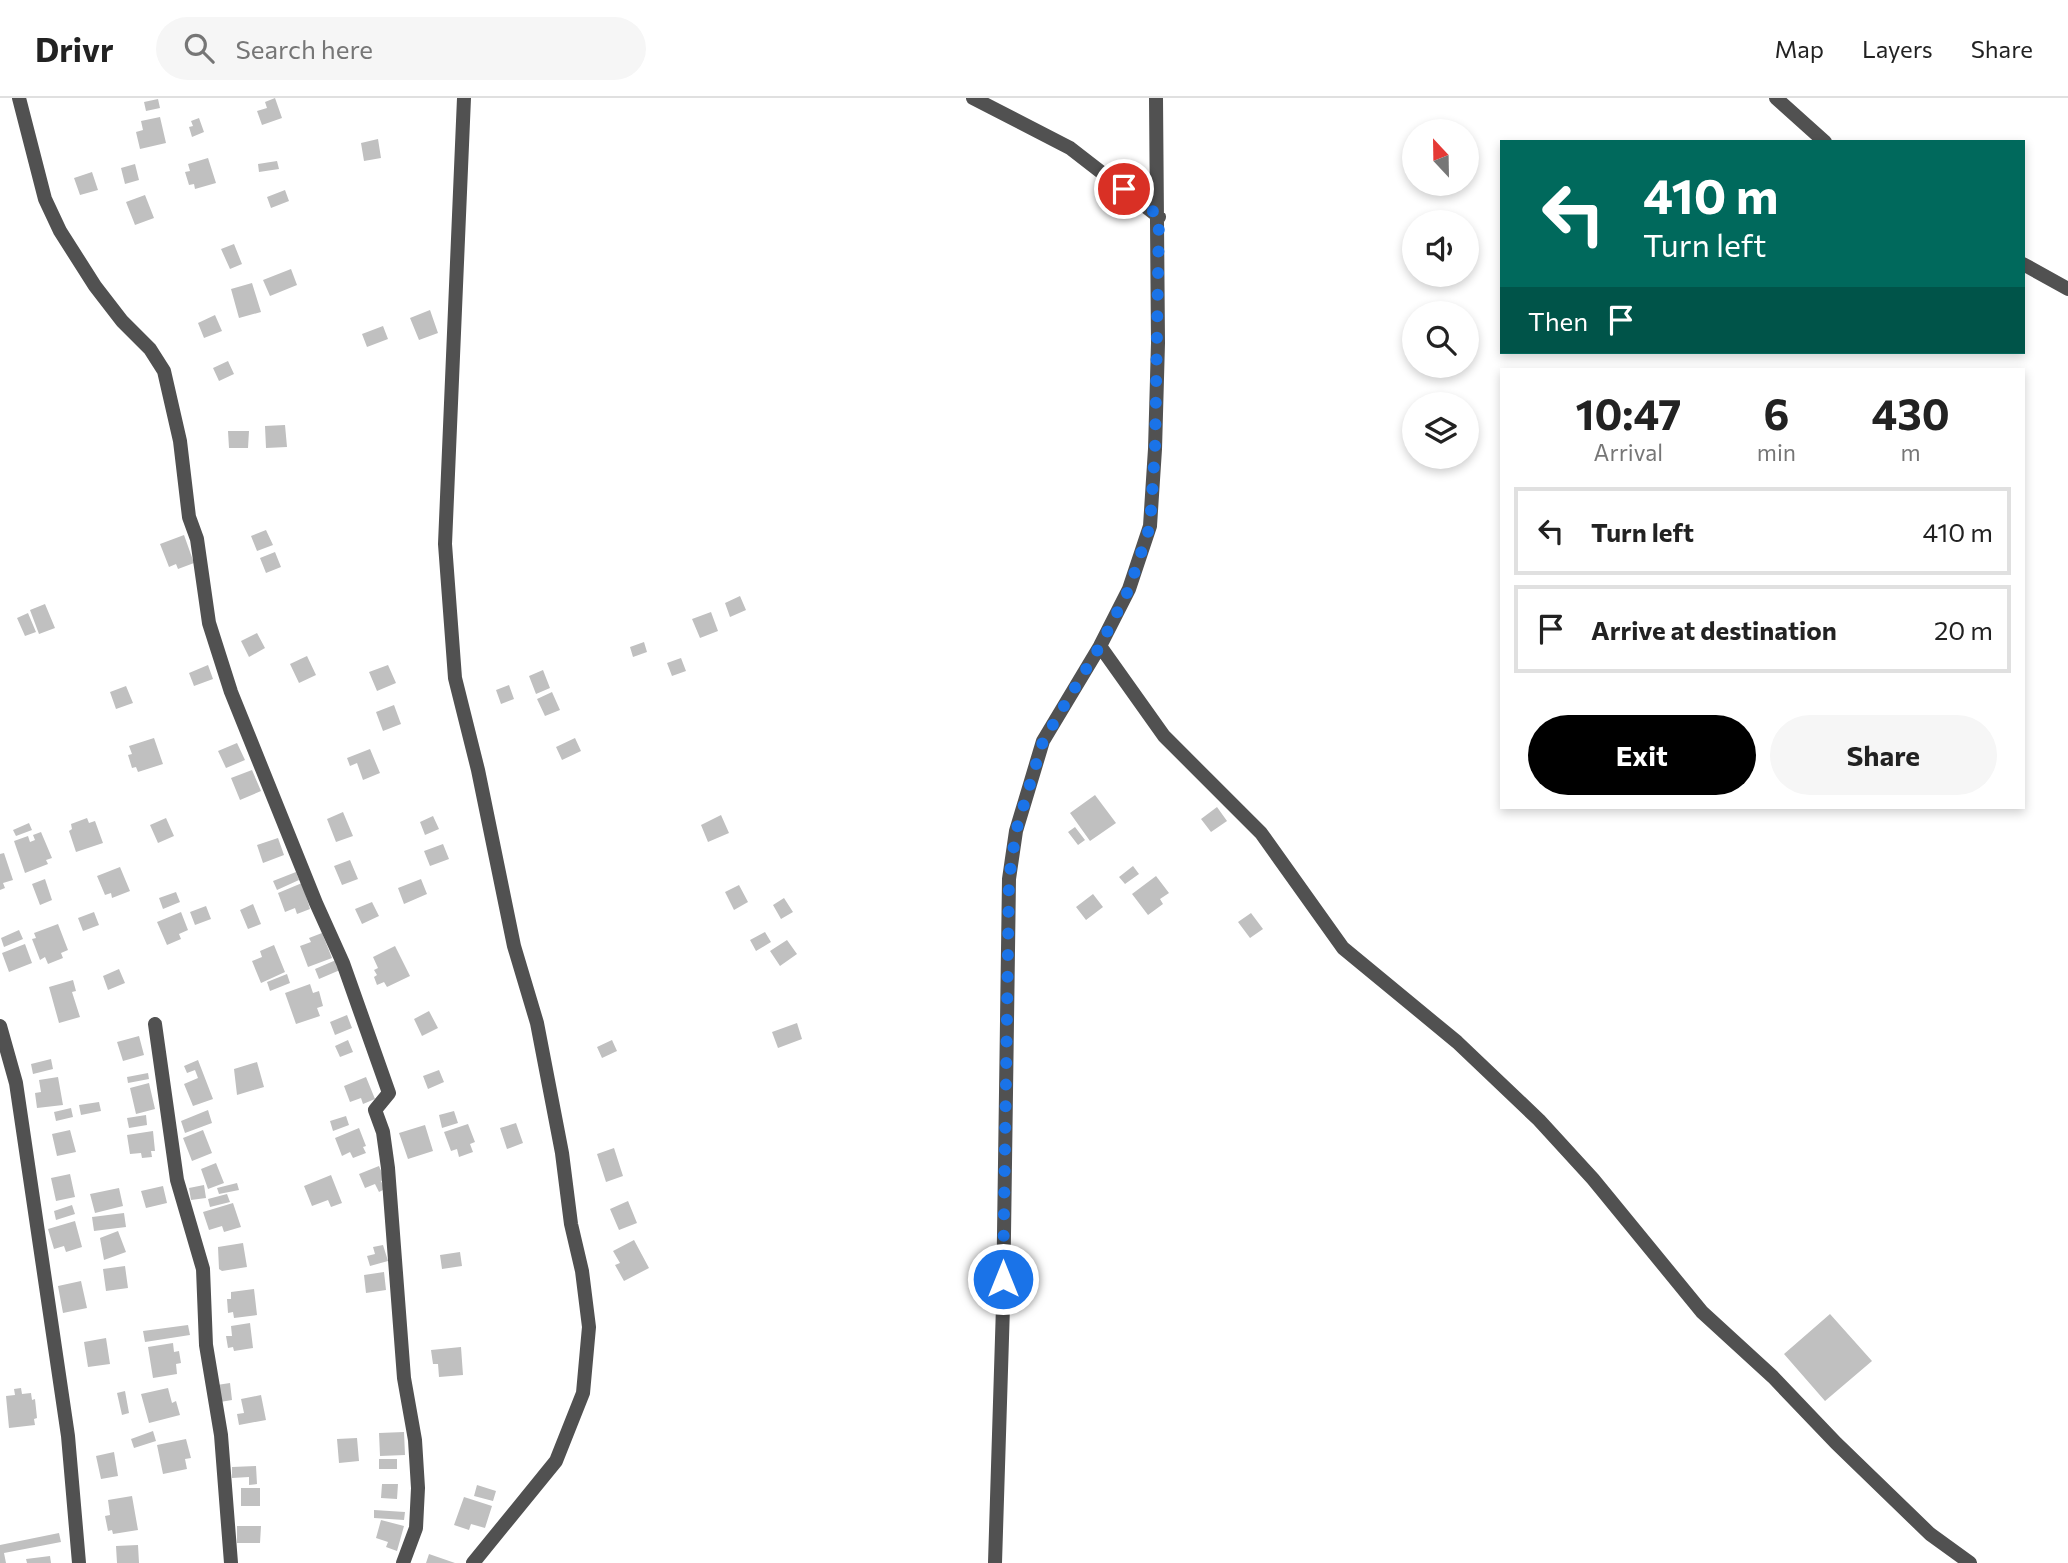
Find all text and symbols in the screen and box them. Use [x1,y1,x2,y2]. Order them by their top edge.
search box [156,17,646,80]
text: Drivr [35,28,114,69]
icon: search [180,29,218,67]
text: Search here [236,33,373,64]
text: Map [1775,34,1824,63]
text: Layers [1862,34,1933,63]
text: Share [1971,34,2033,63]
north arrow [1402,119,1479,196]
map controls [1402,119,1479,469]
pin [1094,159,1154,219]
text: 410 m [1643,164,1778,224]
icon: left [1528,168,1619,259]
icon: arrive [1105,170,1143,208]
button: sound [1402,210,1479,287]
text: Turn left [1643,224,1767,264]
button: search [1402,301,1479,378]
icon: arrive [1602,301,1640,339]
text: Then [1528,305,1588,336]
text: 10:47 [1575,387,1681,439]
text: 6 [1763,387,1789,439]
text: 430 [1871,387,1950,439]
button: layers [1402,392,1479,469]
text: Arrival [1594,438,1663,466]
text: min [1757,438,1796,466]
text: m [1900,438,1921,466]
icon: left [1532,512,1570,550]
text: Turn left [1591,516,1694,547]
text: 410 m [1922,516,1993,547]
icon: arrive [1532,610,1570,648]
text: Arrive at destination [1591,614,1837,645]
text: 20 m [1934,614,1993,645]
button: Exit [1528,715,1756,795]
button: Share [1770,715,1997,795]
position arrow [966,1242,1040,1316]

